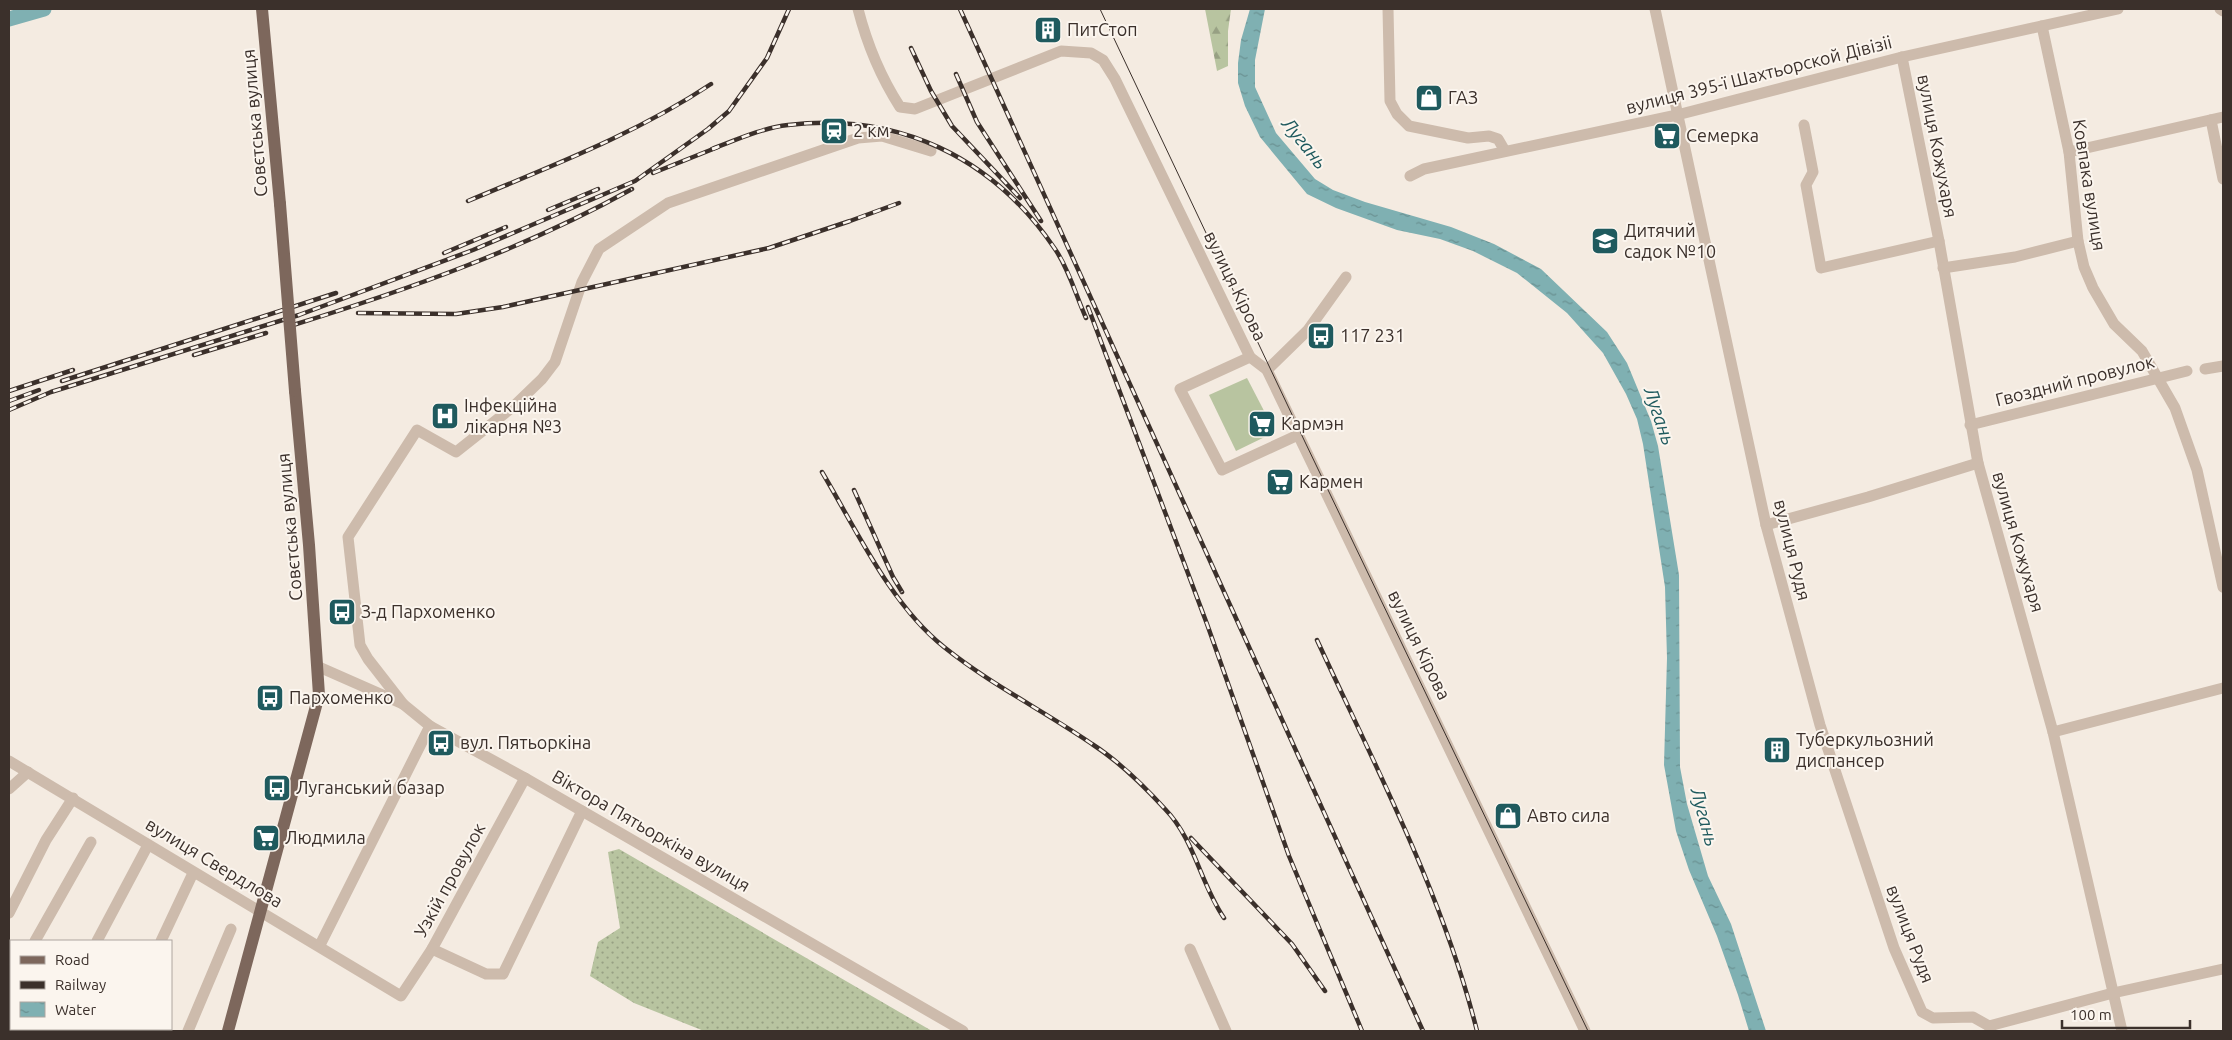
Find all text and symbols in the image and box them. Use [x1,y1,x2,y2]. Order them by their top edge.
building icon: ПитСтоп [1033,15,1063,45]
place label: ПитСтоп [1067,19,1138,39]
street label: вулиця 395-ї Шахтьорской Дівізіі [1624,31,1894,117]
street label: Совєтська вулиця [238,48,270,198]
street label: вулиця Кожухаря [1914,72,1962,219]
shop icon: ГАЗ [1414,83,1444,113]
place label: ГАЗ [1448,87,1478,107]
water label: Лугань [1277,112,1332,173]
station icon: 2 км [819,116,849,146]
street label: Ковпака вулиця [2070,118,2110,252]
place label: 2 км [853,120,890,140]
supermarket icon: Семерка [1652,121,1682,151]
place label: Семерка [1686,125,1759,145]
place label: Дитячий садок №10 [1624,220,1716,261]
school or university icon: Дитячий садок №10 [1590,226,1620,256]
street label: вулиця Кірова [1201,228,1271,344]
bus stop icon: 117 231 [1306,321,1336,351]
place label: 117 231 [1340,325,1405,345]
street label: Гвоздний провулок [1993,351,2156,409]
water label: Лугань [1640,383,1680,448]
place label: Інфекційна лікарня №3 [464,395,562,436]
hospital icon: Інфекційна лікарня №3 [430,401,460,431]
supermarket icon: Кармэн [1247,409,1277,439]
place label: Кармэн [1281,413,1344,433]
street label: Совєтська вулиця [273,452,305,602]
supermarket icon: Кармен [1265,467,1295,497]
street label: вулиця Кожухаря [1989,469,2049,615]
place label: Кармен [1299,471,1363,491]
street label: вулиця Рудя [1771,497,1815,602]
street label: вулиця Кірова [1385,587,1455,703]
bus stop icon: З-д Пархоменко [327,597,357,627]
place label: З-д Пархоменко [361,601,495,621]
bus stop icon: Пархоменко [255,683,285,713]
place label: Пархоменко [289,687,393,707]
bus stop icon: вул. Пятьоркіна [426,728,456,758]
place label: Туберкульозний диспансер [1796,729,1934,770]
place label: вул. Пятьоркіна [460,732,591,752]
building icon: Туберкульозний диспансер [1762,735,1792,765]
street label: Віктора Пятьоркіна вулиця [549,765,754,895]
bus stop icon: Луганський базар [262,773,292,803]
place label: Луганський базар [296,777,445,797]
water label: Лугань [1686,784,1723,849]
shop icon: Авто сила [1493,801,1523,831]
place label: Авто сила [1527,805,1610,825]
street label: вулиця Свердлова [142,813,287,911]
street label: Узкій провулок [410,819,489,940]
supermarket icon: Людмила [251,823,281,853]
place label: Людмила [285,827,366,847]
street label: вулиця Рудя [1883,882,1939,985]
legend [10,940,172,1030]
text: Road [55,951,90,968]
text: Railway [55,976,106,993]
scale bar [2062,998,2190,1030]
text: Water [55,1001,96,1018]
text: 100 m [2070,1006,2112,1023]

